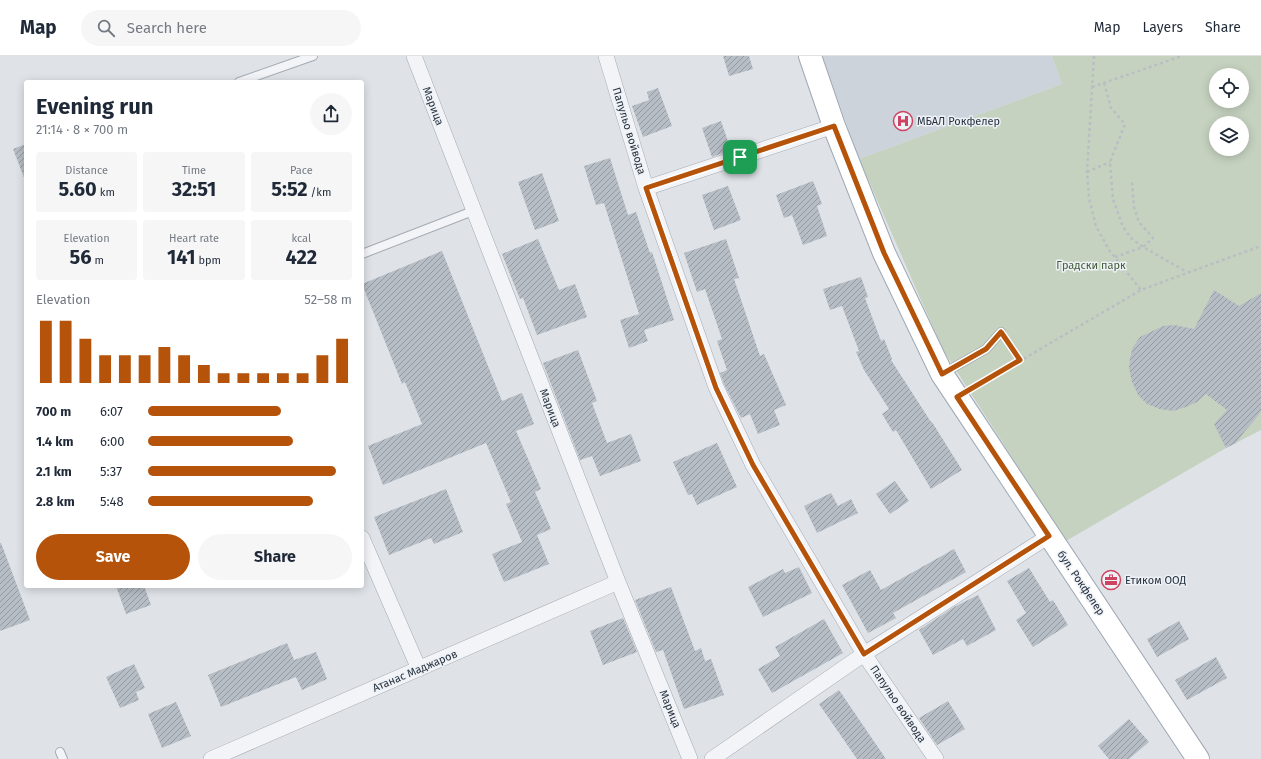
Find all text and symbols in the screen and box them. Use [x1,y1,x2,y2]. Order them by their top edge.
search box [81,10,361,46]
text: Map [20,16,57,39]
icon: search [95,17,117,39]
text: Search here [127,19,207,37]
text: Map [1094,19,1120,36]
text: Layers [1142,19,1183,36]
text: Share [1205,19,1241,36]
map controls [1209,68,1249,156]
button: locate [1209,68,1249,108]
street label: Марица [420,85,446,127]
street label: Папульо войвода [610,86,648,176]
text: Evening run [36,93,153,120]
button: share [310,93,352,135]
hospital icon: МБАЛ Рокфелер [892,110,914,132]
place label: МБАЛ Рокфелер [917,115,1000,128]
button: layers [1209,116,1249,156]
text: 21:14 · 8 × 700 m [36,122,128,137]
pin [723,140,757,174]
icon: arrive [729,146,751,168]
text: Distance [65,164,108,177]
text: Time [182,164,206,177]
text: Pace [290,164,313,177]
text: 5.60 [59,177,97,201]
text: 32:51 [172,177,216,201]
text: 5:52 [271,177,308,201]
text: km [97,186,115,199]
text: /km [308,186,331,199]
text: Elevation [64,232,110,245]
text: Heart rate [169,232,219,245]
text: kcal [291,232,311,245]
text: 56 [69,245,91,269]
text: 141 [167,245,195,269]
text: 422 [286,245,317,269]
text: m [91,254,104,267]
text: bpm [195,254,221,267]
park label: Градски парк [1056,259,1126,272]
text: Elevation [36,292,90,307]
text: 52–58 m [304,292,352,307]
street label: Марица [537,387,563,429]
text: 700 m [36,404,71,419]
text: 6:07 [100,404,123,419]
text: 1.4 km [36,434,73,449]
text: 6:00 [100,434,125,449]
text: 2.1 km [36,464,72,479]
text: 5:37 [100,464,122,479]
text: 2.8 km [36,494,75,509]
text: 5:48 [100,494,124,509]
button: Save [36,534,190,580]
button: Share [198,534,352,580]
street label: бул. Рокфелер [1055,548,1107,618]
office icon: Етиком ООД [1100,569,1122,591]
place label: Етиком ООД [1125,574,1187,587]
street label: Атанас Маджаров [371,647,459,695]
street label: Папульо войвода [867,663,929,745]
street label: Марица [656,688,684,730]

